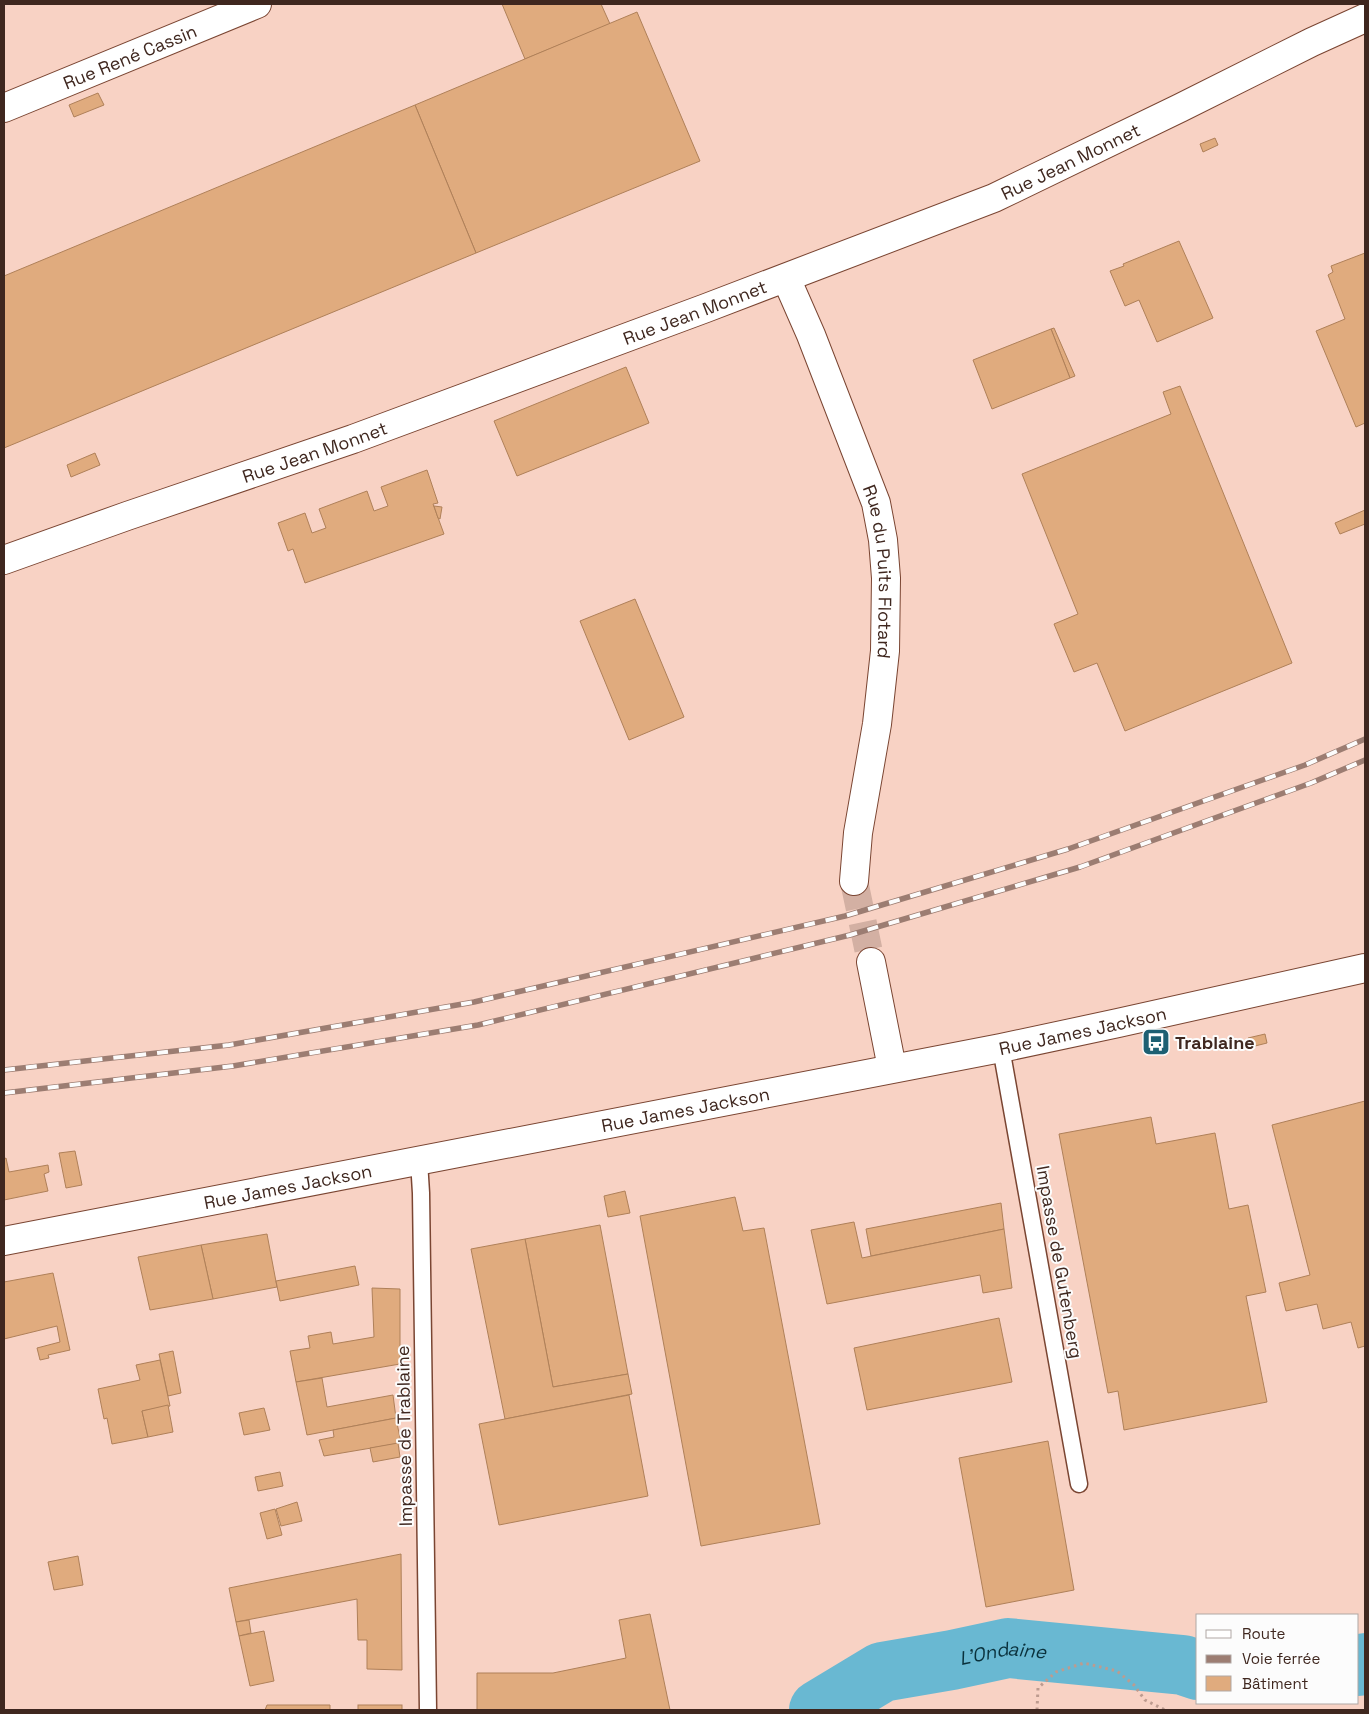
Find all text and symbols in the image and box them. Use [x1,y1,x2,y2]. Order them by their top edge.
street label: Rue René Cassin [60,19,200,94]
street label: Rue Jean Monnet [997,118,1144,205]
street label: Rue Jean Monnet [620,274,770,349]
street label: Rue Jean Monnet [239,416,390,487]
street label: Rue du Puits Flotard [858,481,898,660]
street label: Rue James Jackson [997,1001,1169,1060]
bus stop icon: Trablaine [1141,1027,1171,1057]
place label: Trablaine [1175,1031,1255,1054]
street label: Rue James Jackson [599,1082,771,1137]
street label: Rue James Jackson [202,1159,374,1214]
street label: Impasse de Gutenberg [1032,1164,1088,1360]
street label: Impasse de Trablaine [391,1345,417,1527]
legend [1196,1614,1359,1704]
text: Route [1242,1624,1286,1643]
water label: L'Ondaine [957,1635,1048,1671]
text: Voie ferrée [1242,1649,1320,1668]
text: Bâtiment [1242,1674,1308,1693]

